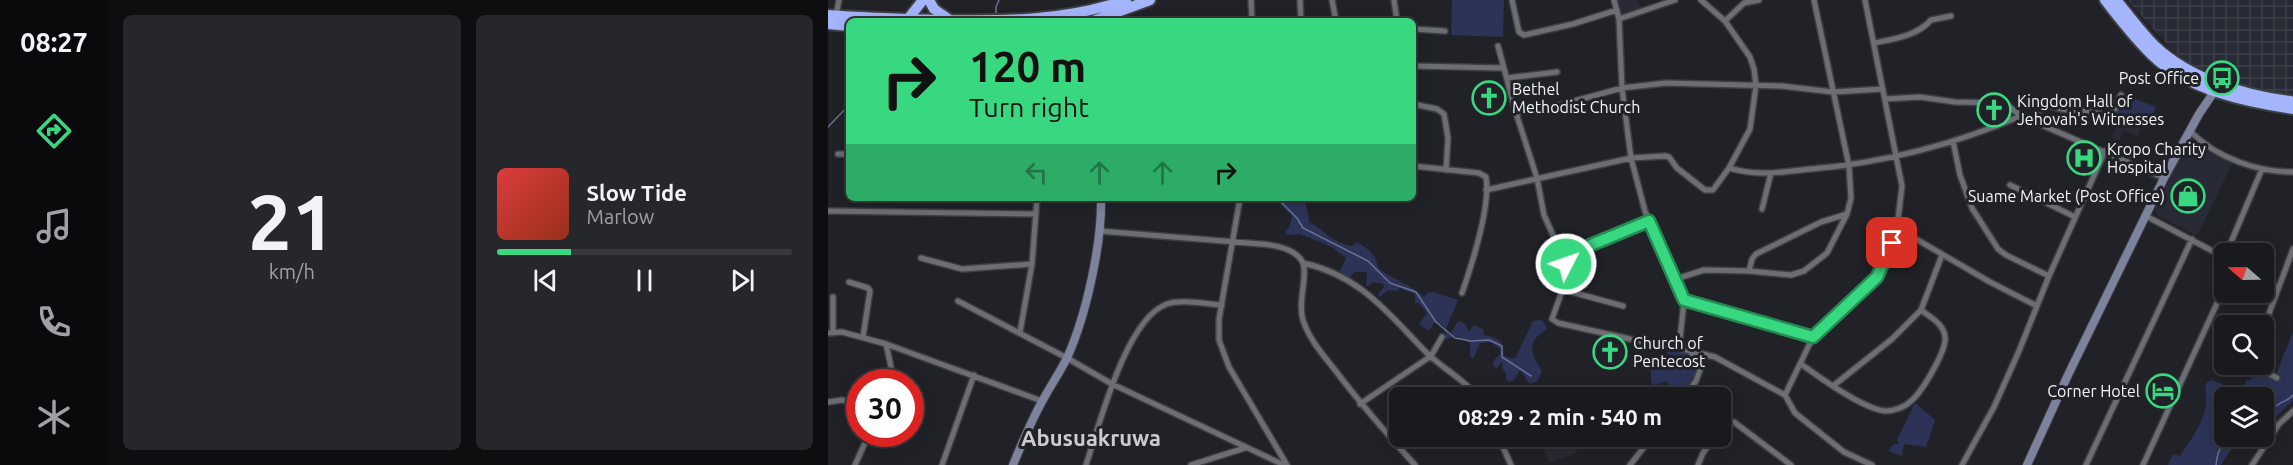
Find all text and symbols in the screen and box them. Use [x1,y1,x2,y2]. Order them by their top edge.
text: 08:27 [20,27,88,57]
icon: right [870,42,948,120]
text: 120 m [969,43,1086,90]
bus stop icon: Post Office [2204,60,2240,96]
place label: Post Office [2119,69,2199,87]
church icon: Bethel Methodist Church [1471,80,1507,116]
place label: Bethel Methodist Church [1512,80,1640,116]
text: Turn right [969,92,1089,122]
church icon: Kingdom Hall of Jehovah's Witnesses [1976,92,2012,128]
place label: Kingdom Hall of Jehovah's Witnesses [2017,92,2164,128]
icon: directions [33,110,75,152]
hospital icon: Kropo Charity Hospital [2066,140,2102,176]
place label: Kropo Charity Hospital [2107,140,2206,176]
icon: left [1020,156,1053,189]
icon: ahead [1083,156,1116,189]
icon: ahead [1146,156,1179,189]
icon: right [1209,156,1242,189]
text: 21 [248,177,336,265]
shop icon: Suame Market (Post Office) [2170,178,2206,214]
text: Slow Tide [587,180,687,205]
place label: Suame Market (Post Office) [1968,187,2165,206]
icon: music [33,205,75,247]
text: Marlow [587,205,654,228]
pin [1866,217,1917,268]
icon: arrive [1875,226,1908,259]
position arrow [1534,232,1598,296]
north arrow [2214,243,2274,303]
map controls [2214,243,2274,447]
text: km/h [269,260,315,283]
icon: previous [529,264,562,297]
icon: pause [628,264,661,297]
icon: next [726,264,759,297]
icon: phone [33,301,75,343]
button: search [2214,315,2274,375]
church icon: Church of Pentecost [1592,334,1628,370]
place label: Church of Pentecost [1633,334,1706,370]
speed limit sign: 30 [846,369,924,447]
hotel icon: Corner Hotel [2145,373,2181,409]
place label: Corner Hotel [2047,382,2140,400]
button: layers [2214,387,2274,447]
icon: climate [33,396,75,438]
text: 08:29 · 2 min · 540 m [1458,404,1662,429]
district label: Abusuakruwa [1021,425,1161,450]

